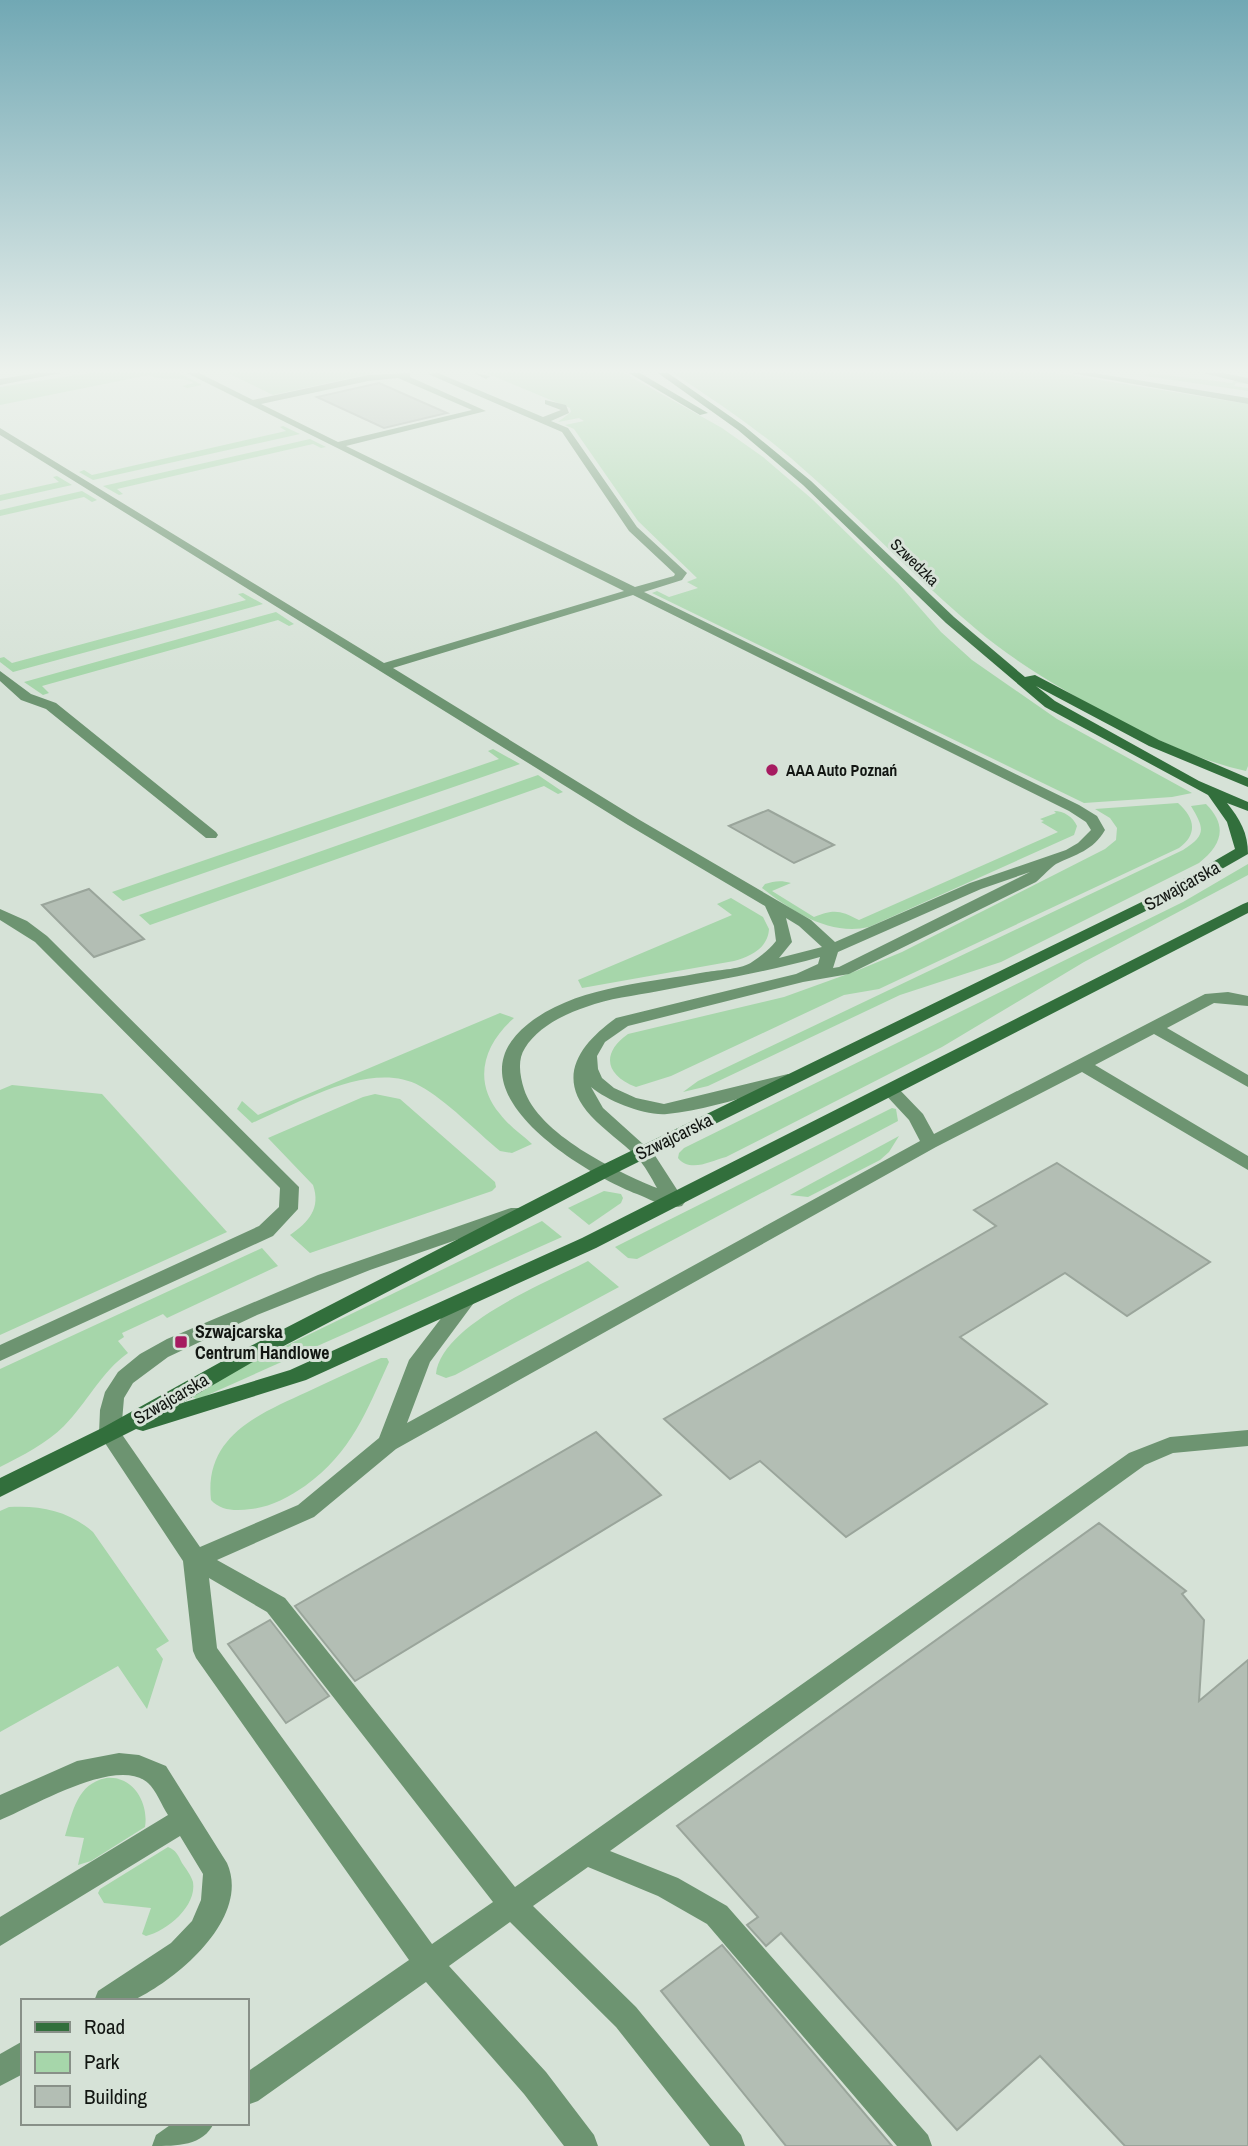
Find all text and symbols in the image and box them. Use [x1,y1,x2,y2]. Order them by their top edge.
street label: Szwedzka [886,533,945,591]
place label: AAA Auto Poznań [786,759,897,781]
marker: AAA Auto Poznań [764,762,780,778]
street label: Szwajcarska [1139,855,1224,917]
street label: Szwajcarska [631,1107,716,1166]
place label: Szwajcarska Centrum Handlowe [195,1319,330,1365]
marker: Szwajcarska Centrum Handlowe [173,1334,189,1350]
street label: Szwajcarska [129,1367,213,1430]
legend [21,1999,248,2125]
text: Road [84,2012,125,2041]
text: Park [84,2047,120,2076]
text: Building [84,2082,148,2111]

